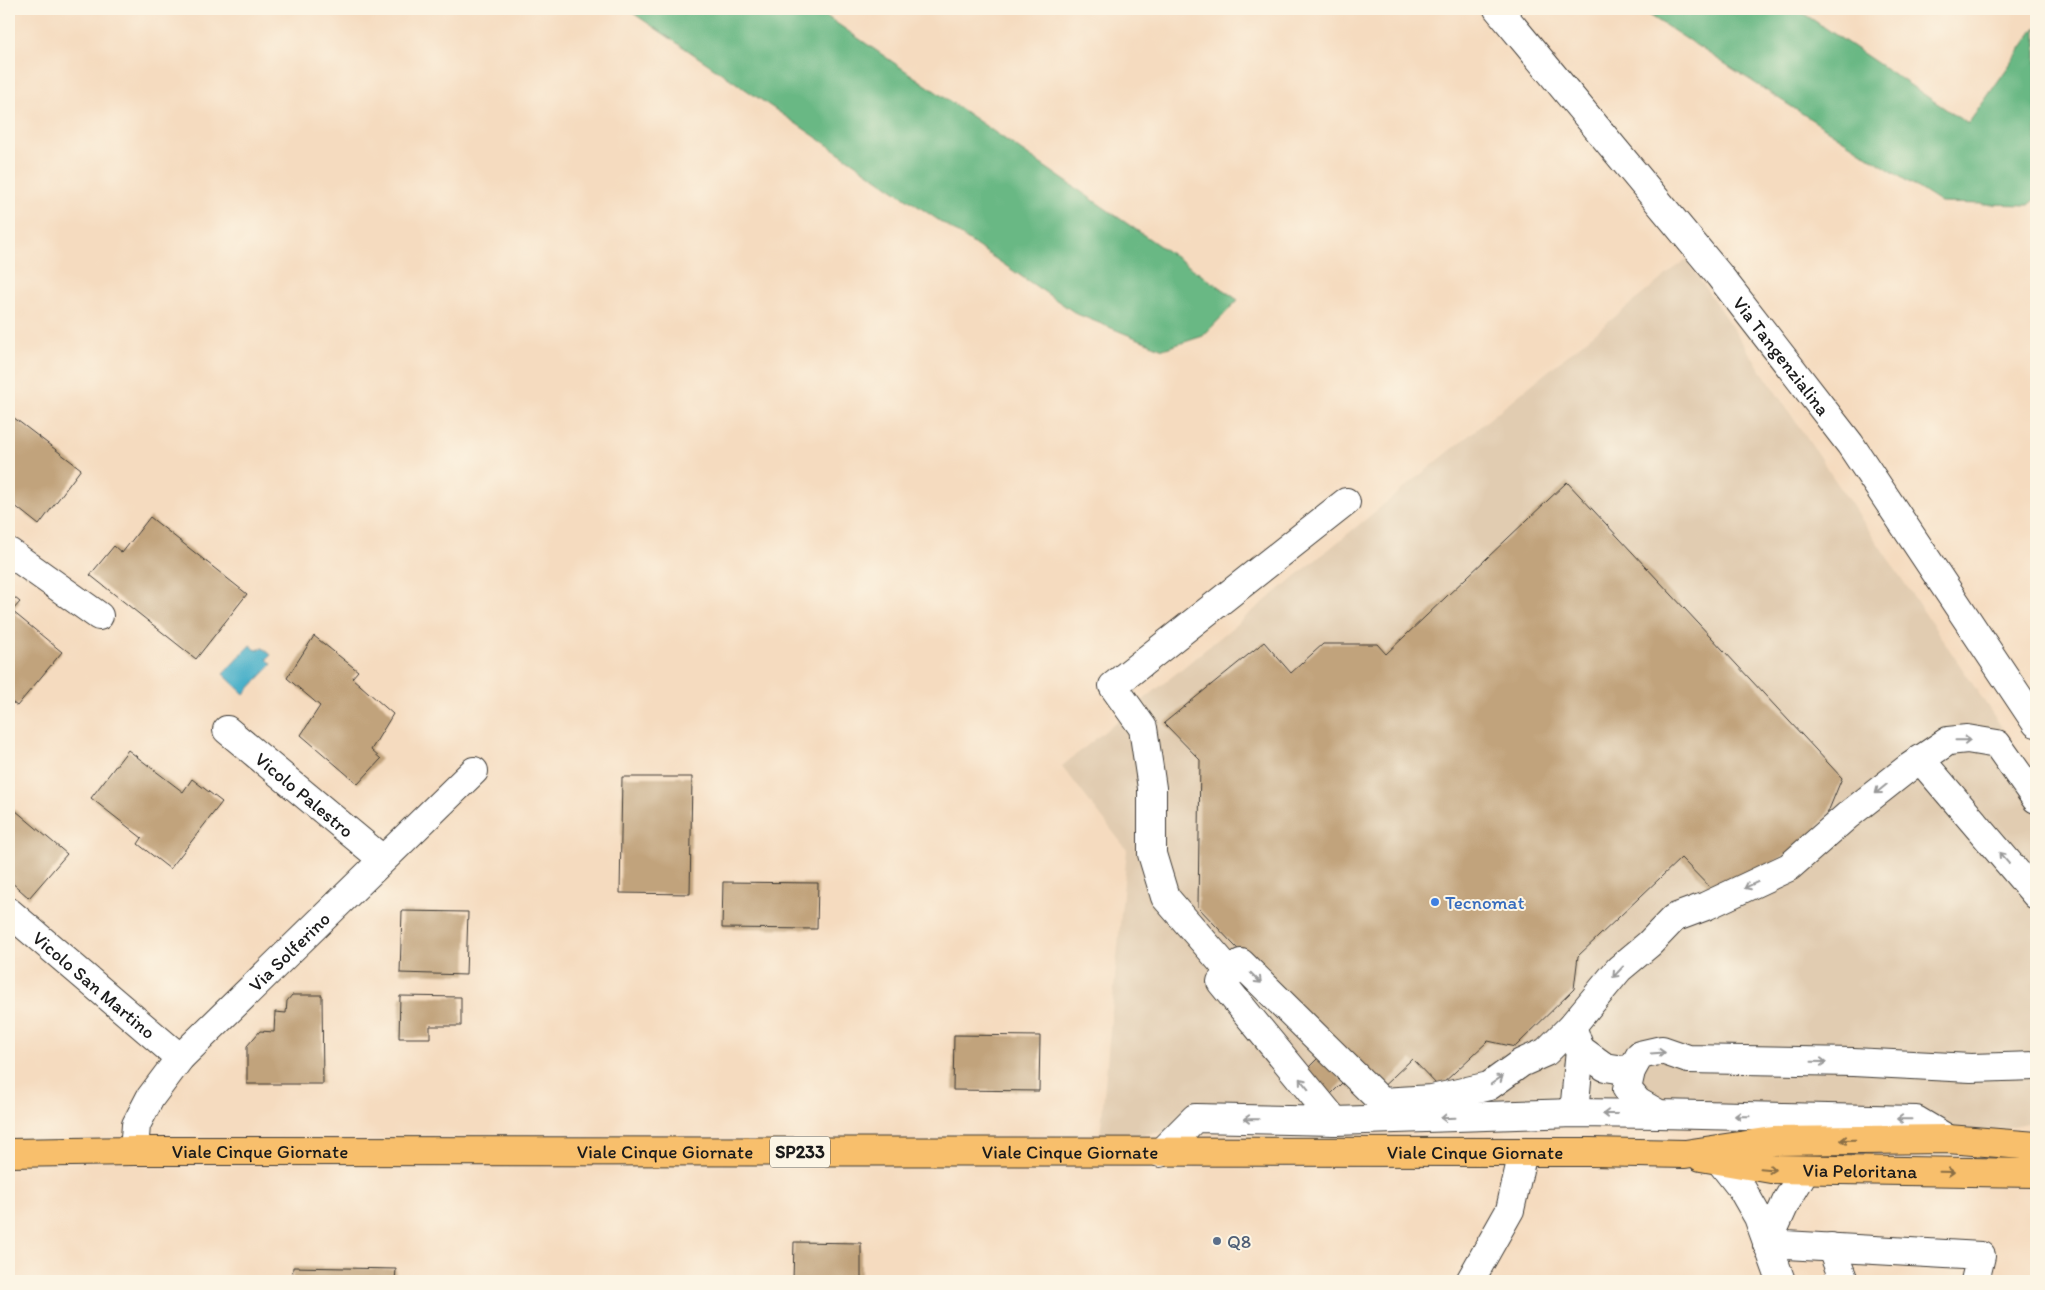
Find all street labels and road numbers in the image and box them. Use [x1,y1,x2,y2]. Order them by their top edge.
street label: Via Tangenzialina [1728,292,1835,420]
street label: Vicolo Palestro [250,747,358,843]
street label: Via Solferino [244,907,335,997]
street label: Vicolo San Martino [28,926,160,1044]
road number: SP233 [770,1136,830,1168]
street label: Viale Cinque Giornate [172,1140,348,1163]
street label: Viale Cinque Giornate [577,1140,753,1163]
street label: Viale Cinque Giornate [982,1141,1158,1164]
street label: Viale Cinque Giornate [1387,1141,1563,1164]
street label: Via Peloritana [1802,1158,1918,1183]

